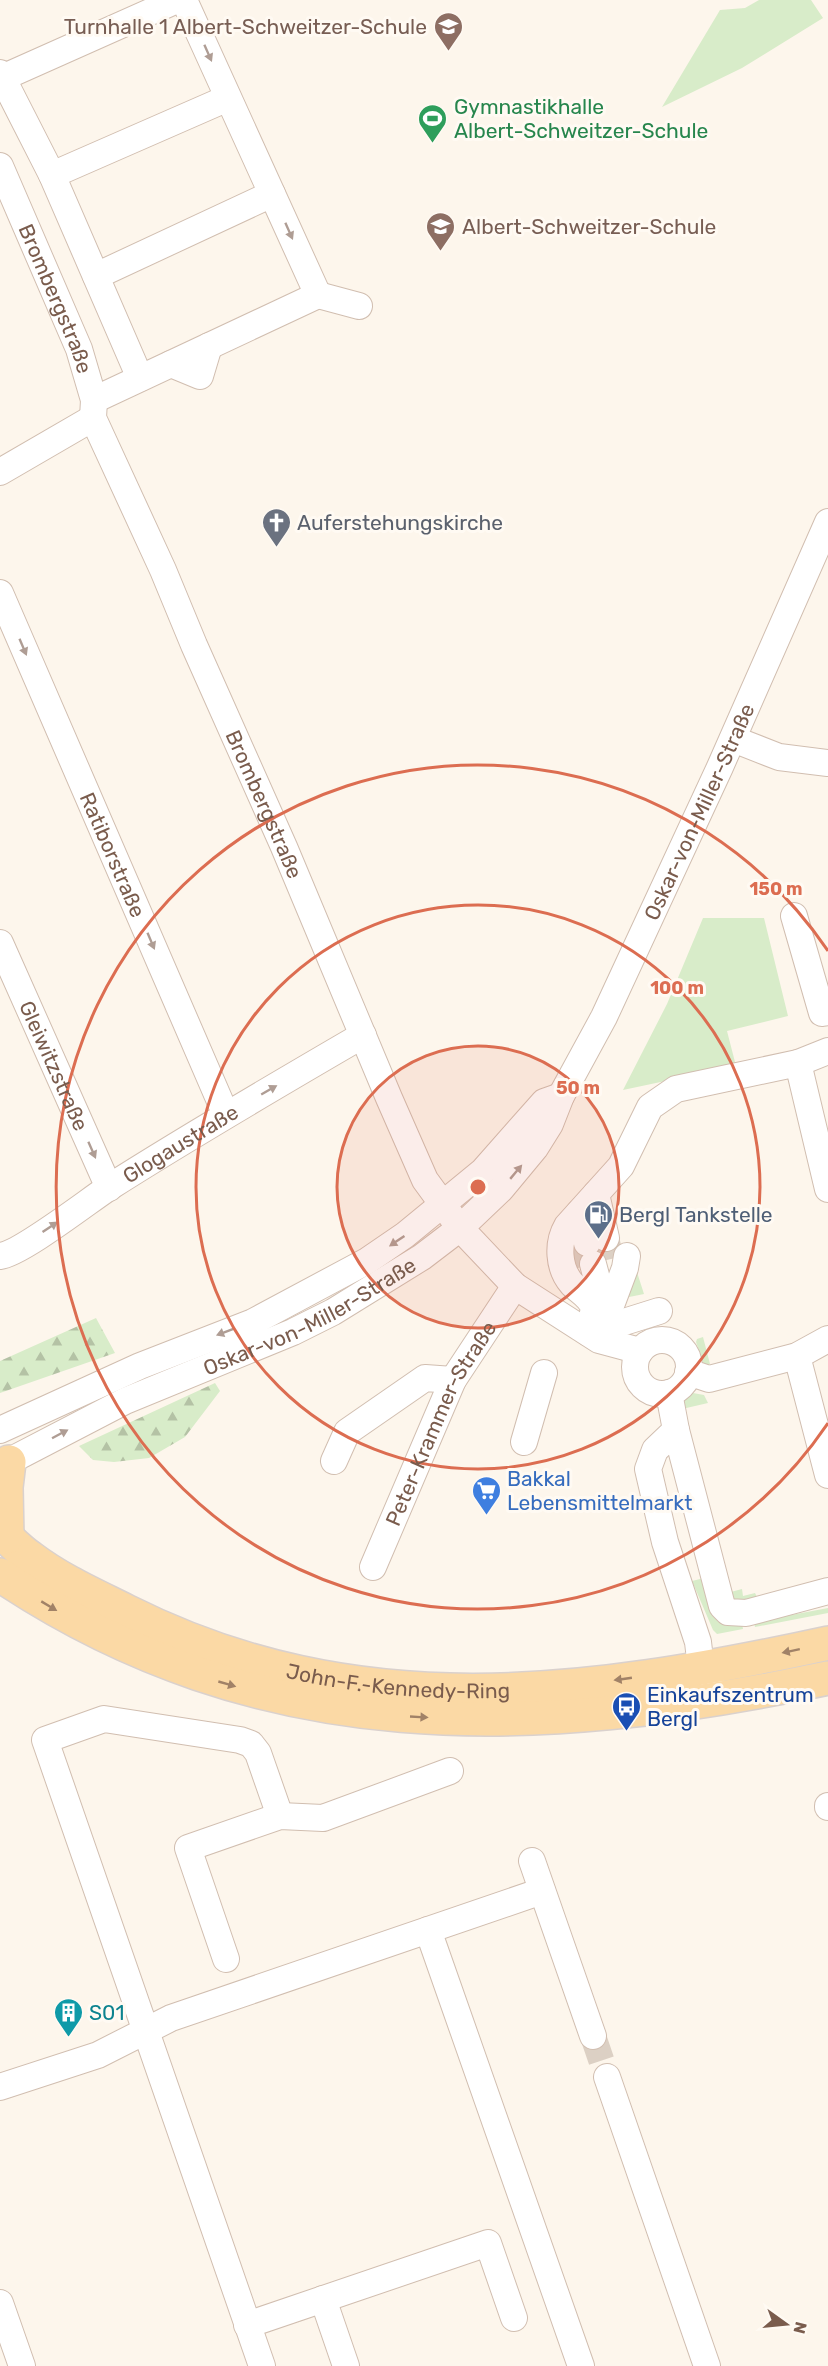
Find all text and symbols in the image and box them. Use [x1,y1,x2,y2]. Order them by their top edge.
school or university icon: Turnhalle 1 Albert-Schweitzer-Schule [432,10,464,52]
place label: Turnhalle 1 Albert-Schweitzer-Schule [64,14,427,39]
one-way arrow [203,45,213,63]
place label: Gymnastikhalle Albert-Schweitzer-Schule [454,94,708,143]
sports icon: Gymnastikhalle Albert-Schweitzer-Schule [417,102,449,144]
school or university icon: Albert-Schweitzer-Schule [425,210,457,252]
place label: Albert-Schweitzer-Schule [462,214,716,239]
street label: Brombergstraße [14,220,98,376]
one-way arrow [285,222,294,240]
church icon: Auferstehungskirche [260,506,292,548]
place label: Auferstehungskirche [297,510,503,535]
one-way arrow [18,638,28,656]
street label: Oskar-von-Miller-Straße [638,699,759,924]
street label: Brombergstraße [221,726,308,882]
street label: Ratiborstraße [75,788,151,921]
text: 150 m [749,878,803,900]
one-way arrow [146,933,155,950]
text: 100 m [650,977,704,999]
street label: Gleiwitzstraße [15,997,94,1134]
text: 50 m [556,1077,600,1099]
one-way arrow [261,1085,278,1095]
street label: Glogaustraße [118,1099,242,1188]
one-way arrow [87,1141,97,1159]
one-way arrow [509,1164,522,1180]
centre of rings [468,1177,488,1197]
fuel station icon: Bergl Tankstelle [582,1198,614,1240]
place label: Bergl Tankstelle [619,1202,773,1227]
one-way arrow [42,1222,59,1233]
one-way arrow [389,1235,405,1247]
street label: Oskar-von-Miller-Straße [199,1252,420,1380]
street label: Peter-Krammer-Straße [380,1316,501,1529]
one-way arrow [216,1328,234,1338]
one-way arrow [52,1429,69,1439]
place label: Bakkal Lebensmittelmarkt [507,1466,692,1515]
supermarket icon: Bakkal Lebensmittelmarkt [470,1474,502,1516]
one-way arrow [41,1601,58,1611]
one-way arrow [781,1647,800,1656]
street label: John-F.-Kennedy-Ring [284,1657,510,1703]
one-way arrow [613,1674,632,1683]
one-way arrow [219,1680,237,1689]
place label: Einkaufszentrum Bergl [647,1682,814,1731]
bus stop icon: Einkaufszentrum Bergl [610,1690,642,1732]
one-way arrow [410,1712,429,1721]
building icon: S01 [52,1996,84,2038]
place label: S01 [89,2000,124,2025]
north arrow [756,2294,816,2354]
text: N [789,2320,811,2336]

